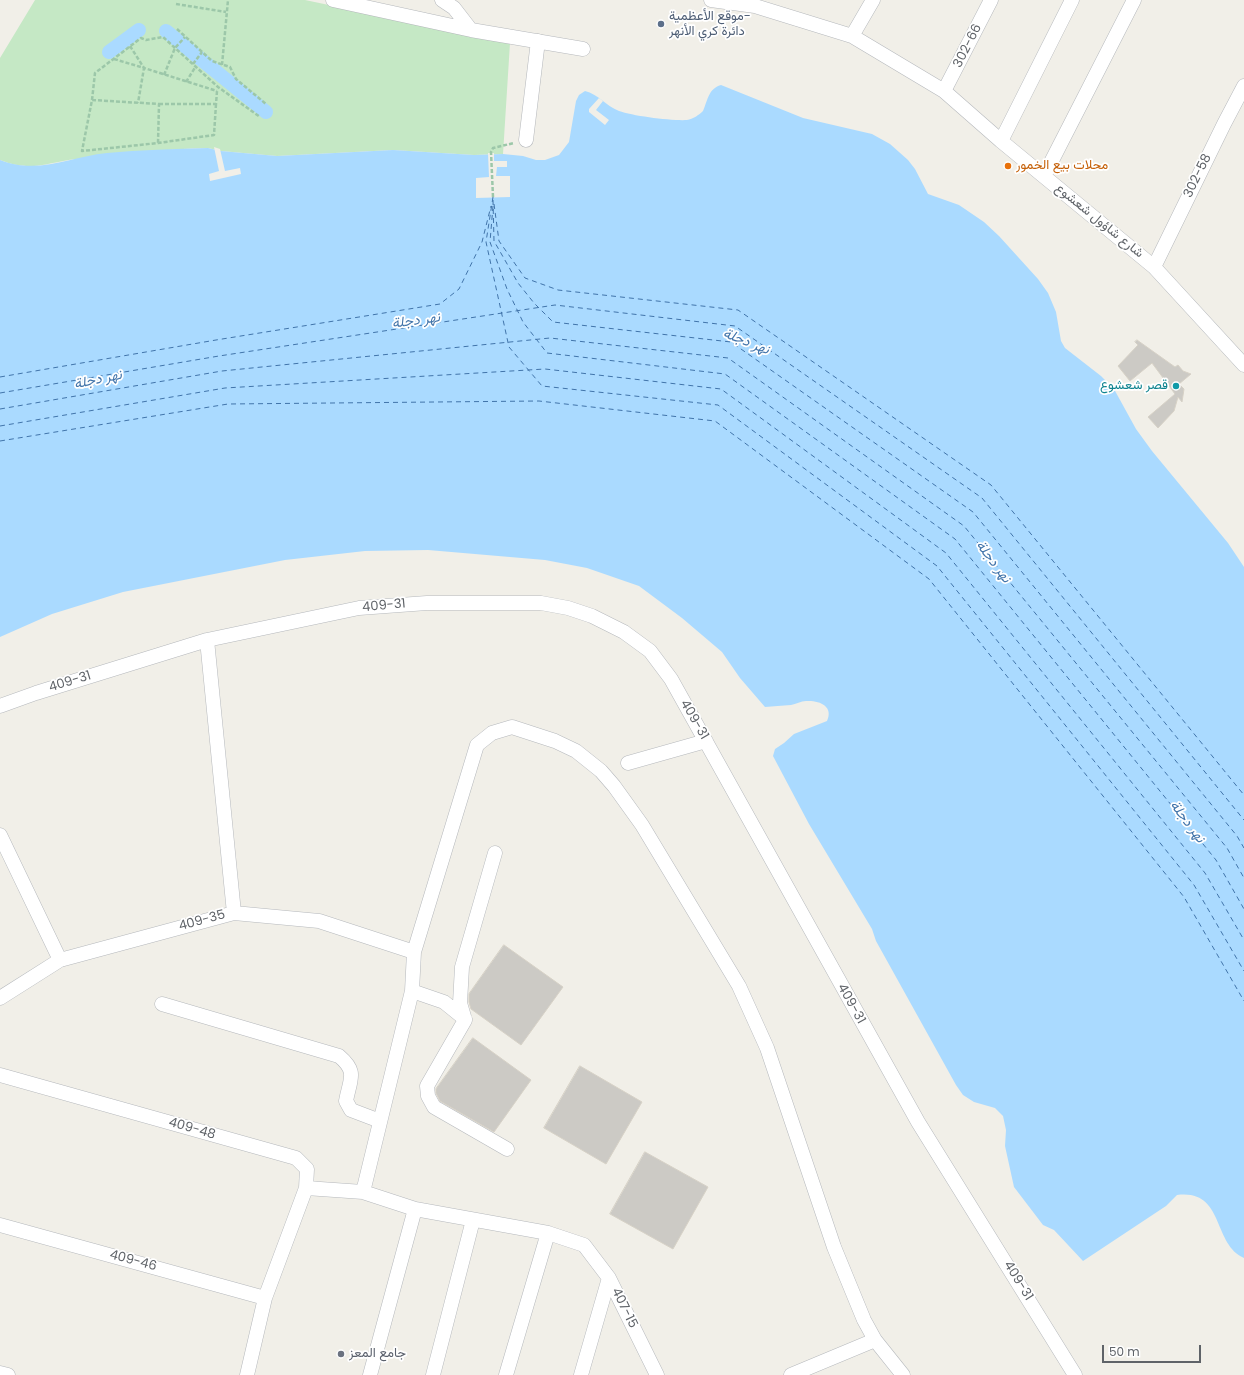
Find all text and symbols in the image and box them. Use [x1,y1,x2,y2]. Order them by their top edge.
place label: موقع الأعظمية- دائرة كري الأنهر [669,9,751,40]
marker: موقع الأعظمية- دائرة كري الأنهر [656,19,666,29]
street label: 302-66 [950,22,986,70]
street label: 302-58 [1181,152,1215,200]
place label: محلات بيع الخمور [1016,158,1108,174]
marker: محلات بيع الخمور [1003,161,1013,171]
street label: شارع شاؤول شعشوع [1052,181,1146,261]
water label: نهر دجلة [391,309,441,333]
water label: نهر دجلة [720,325,772,359]
water label: نهر دجلة [73,367,123,393]
place label: قصر شعشوع [1100,378,1168,394]
marker: قصر شعشوع [1171,381,1181,391]
water label: نهر دجلة [972,538,1014,586]
street label: 409-31 [362,596,406,616]
street label: 409-31 [47,668,93,696]
street label: 409-31 [676,697,712,743]
water label: نهر دجلة [1166,798,1208,846]
street label: 409-35 [177,907,227,935]
street label: 409-31 [834,981,868,1027]
street label: 409-48 [167,1115,217,1143]
street label: 409-46 [108,1247,158,1275]
street label: 409-31 [1000,1258,1036,1304]
street label: 407-15 [608,1285,640,1331]
scale bar [1104,1337,1203,1363]
text: 50 m [1109,1343,1140,1360]
place label: جامع المعز [349,1346,406,1362]
marker: جامع المعز [336,1349,346,1359]

